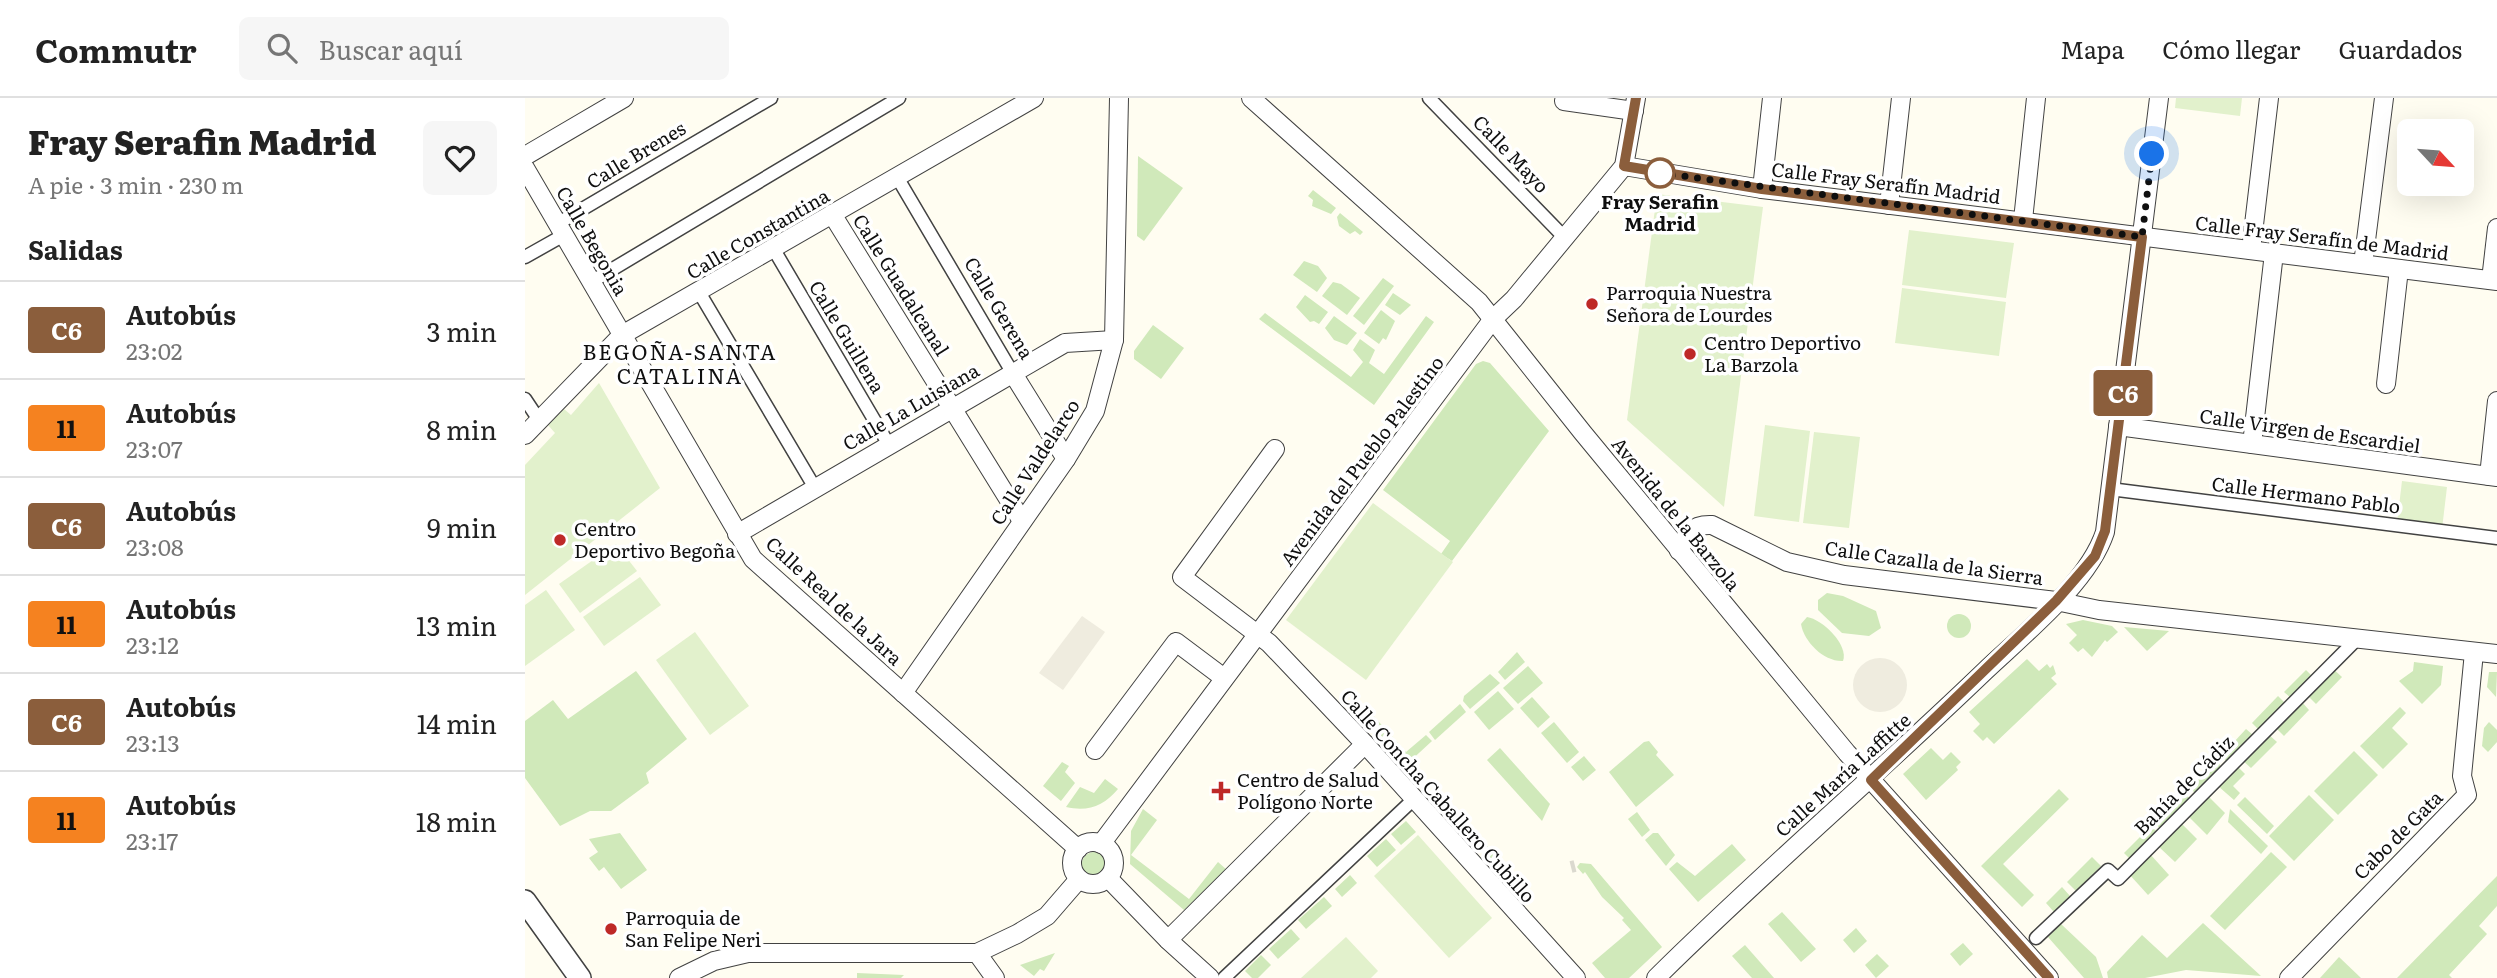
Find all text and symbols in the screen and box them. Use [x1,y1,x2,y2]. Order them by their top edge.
search box [239,17,729,80]
text: Commutr [35,24,197,73]
icon: search [263,29,301,67]
text: Buscar aquí [319,29,463,68]
text: Mapa [2060,31,2124,66]
text: Cómo llegar [2162,31,2300,66]
text: Guardados [2338,31,2462,66]
street label: Calle Mayo [1467,108,1556,199]
street label: Calle Brenes [581,113,691,195]
text: Fray Serafin Madrid [28,116,377,165]
north arrow [2397,119,2475,196]
map controls [2397,119,2474,196]
button: heart [423,121,497,195]
your location [2134,136,2169,171]
street label: Calle Fray Serafín Madrid [1770,154,2002,210]
marker: Fray Serafin Madrid [1645,158,1675,188]
text: A pie · 3 min · 230 m [28,167,244,201]
street label: Calle Constantina [681,180,835,285]
street label: Calle Begonia [550,181,636,301]
place label: Fray Serafin Madrid [1601,187,1719,237]
street label: Calle Guadalcanal [847,208,957,361]
street label: Calle Fray Serafín de Madrid [2194,208,2451,267]
text: Salidas [28,229,123,268]
street label: Calle Gerena [958,251,1042,365]
street label: Calle Guillena [803,275,893,399]
place label: Parroquia Nuestra Señora de Lourdes [1606,278,1773,328]
text: Autobús [126,294,236,333]
marker: Parroquia Nuestra Señora de Lourdes [1584,296,1600,312]
text: 3 min [427,311,497,350]
text: C6 [51,312,82,347]
place label: Centro Deportivo La Barzola [1704,328,1861,378]
text: 23:02 [126,333,183,367]
district label: BEGOÑA-SANTA CATALINA [583,335,777,390]
marker: Centro Deportivo La Barzola [1682,346,1698,362]
street label: Avenida del Pueblo Palestino [1273,349,1450,571]
street label: Calle La Luisiana [837,355,985,457]
line badge: C6 [2091,370,2155,416]
text: C6 [2107,375,2139,410]
text: Autobús [126,392,236,431]
street label: Calle Valdelarco [983,393,1086,530]
street label: Calle Virgen de Escardiel [2198,401,2422,459]
text: 8 min [426,409,497,448]
text: 11 [57,410,76,445]
street label: Avenida de la Barzola [1606,430,1748,597]
text: 23:07 [126,431,183,465]
street label: Calle Hermano Pablo [2210,469,2402,519]
text: Autobús [126,490,236,529]
text: 9 min [427,507,497,546]
text: C6 [51,508,82,543]
place label: Centro Deportivo Begoña [574,514,736,564]
text: 23:08 [126,529,184,563]
street label: Calle Real de la Jara [760,529,910,672]
marker: Centro Deportivo Begoña [552,532,568,548]
street label: Calle Cazalla de la Sierra [1823,533,2046,591]
text: Autobús [126,588,236,627]
text: 13 min [416,605,497,644]
text: 11 [57,606,76,641]
text: 23:12 [126,627,179,661]
street label: Calle Concha Caballero Cubillo [1335,682,1542,908]
text: Autobús [126,686,236,725]
text: 14 min [417,703,497,742]
text: C6 [51,704,82,739]
street label: Calle María Laffitte [1768,706,1916,843]
text: 23:13 [126,725,180,759]
street label: Bahía de Cádiz [2127,728,2240,841]
place label: Centro de Salud Polígono Norte [1237,765,1380,815]
marker: Centro de Salud Polígono Norte [1211,781,1231,801]
street label: Cabo de Gata [2346,783,2449,885]
text: Autobús [126,784,236,823]
text: 18 min [416,801,497,840]
text: 11 [57,802,76,837]
text: 23:17 [126,823,178,857]
place label: Parroquia de San Felipe Neri [625,903,761,953]
marker: Parroquia de San Felipe Neri [603,921,619,937]

